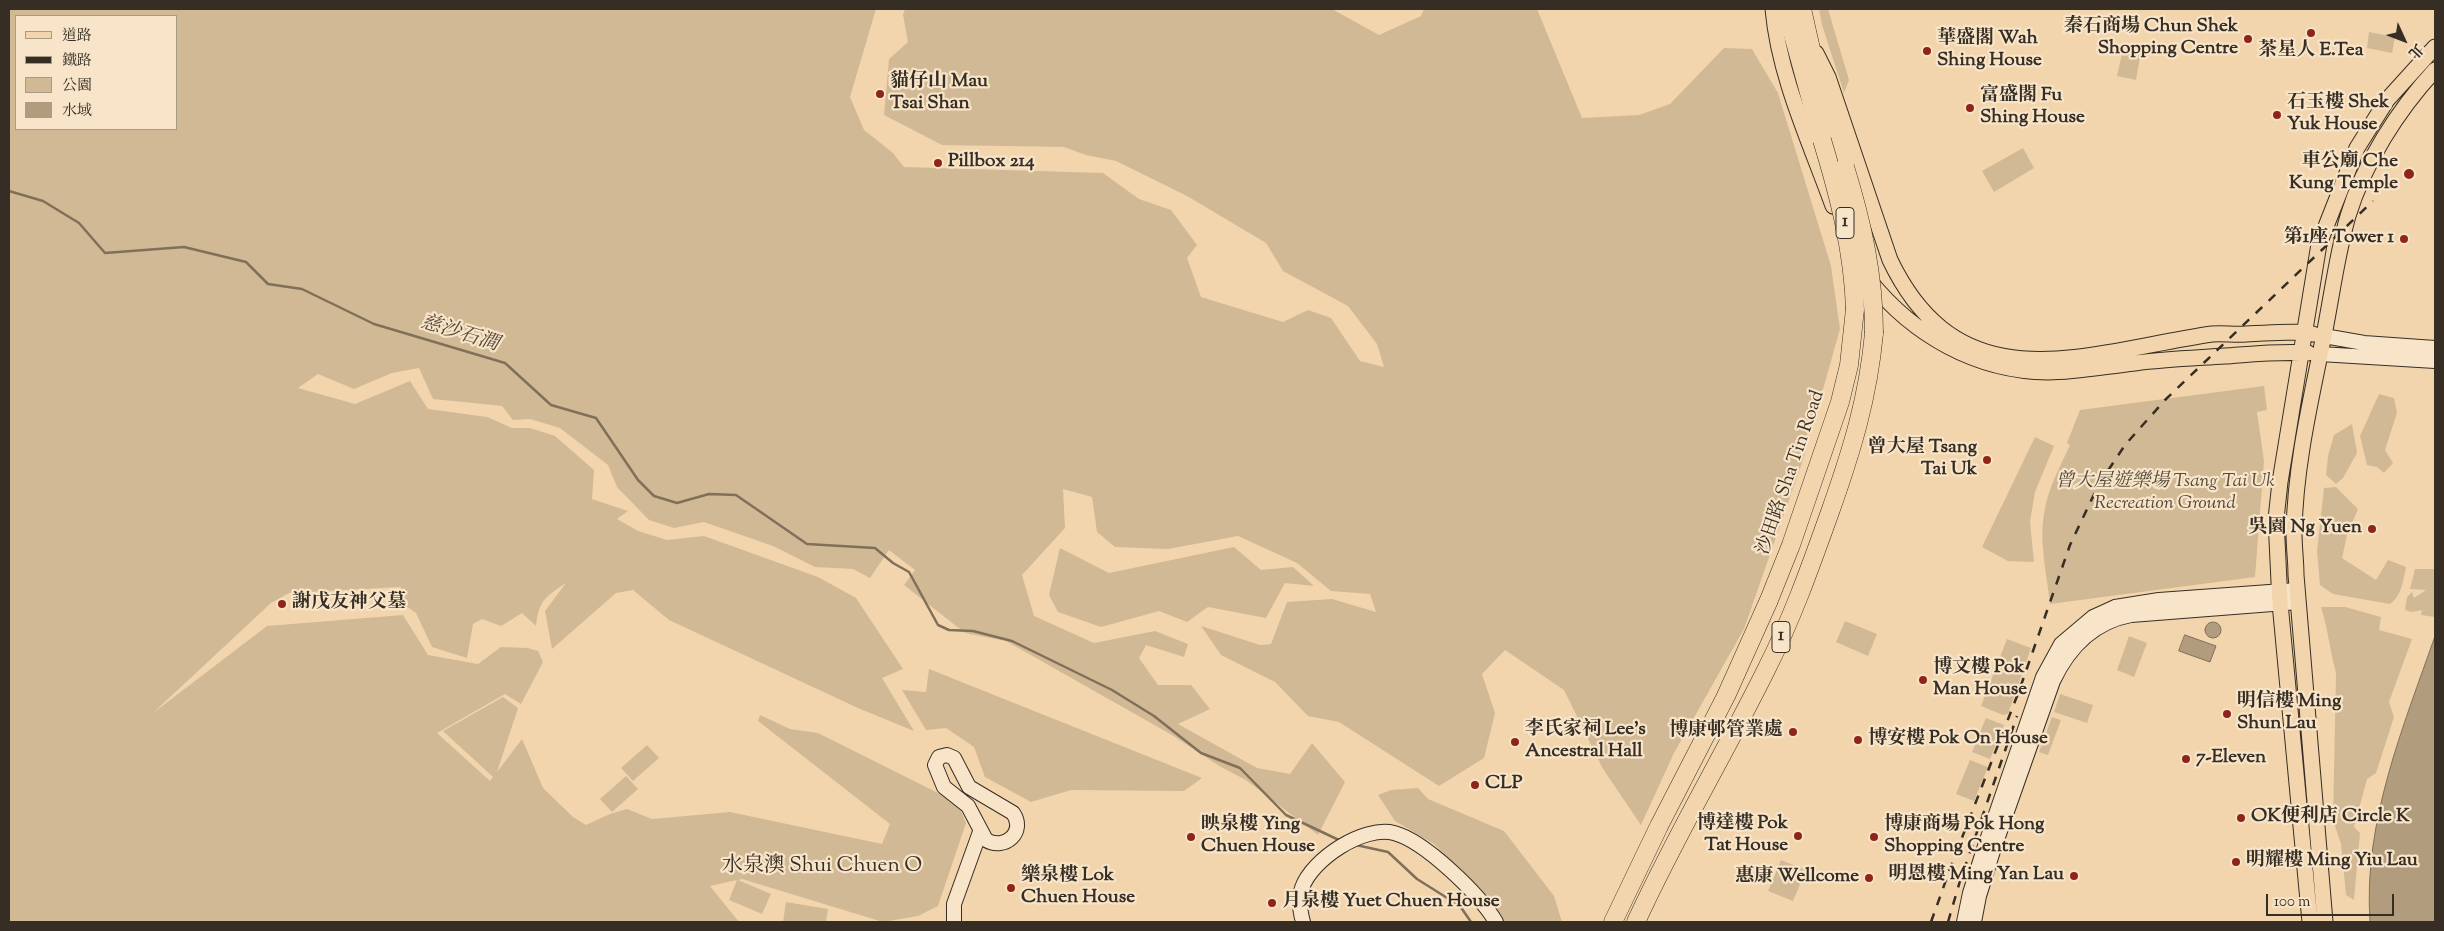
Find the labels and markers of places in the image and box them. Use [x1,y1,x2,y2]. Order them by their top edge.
place label: 秦石商場 Chun Shek Shopping Centre [2064,17,2238,61]
marker: 茶星人 E.Tea [2305,27,2317,39]
place label: 華盛閣 Wah Shing House [1937,29,2042,73]
marker: 秦石商場 Chun Shek Shopping Centre [2242,33,2254,45]
place label: 茶星人 E.Tea [2259,41,2363,63]
marker: 華盛閣 Wah Shing House [1921,45,1933,57]
place label: 貓仔山 Mau Tsai Shan [890,72,988,116]
place label: 富盛閣 Fu Shing House [1980,86,2085,130]
marker: 貓仔山 Mau Tsai Shan [874,88,886,100]
place label: 石玉樓 Shek Yuk House [2287,93,2389,137]
marker: 富盛閣 Fu Shing House [1964,102,1976,114]
marker: 石玉樓 Shek Yuk House [2271,109,2283,121]
place label: Pillbox 214 [948,152,1035,174]
place label: 車公廟 Che Kung Temple [2289,152,2398,196]
marker: Pillbox 214 [932,157,944,169]
marker: 車公廟 Che Kung Temple [2402,167,2416,181]
place label: 第1座 Tower 1 [2284,228,2394,250]
marker: 第1座 Tower 1 [2398,233,2410,245]
place label: 曾大屋 Tsang Tai Uk [1868,438,1977,482]
marker: 曾大屋 Tsang Tai Uk [1981,454,1993,466]
place label: 吳園 Ng Yuen [2248,518,2362,540]
marker: 吳園 Ng Yuen [2366,523,2378,535]
place label: 謝戊友神父墓 [292,593,406,615]
marker: 謝戊友神父墓 [276,598,288,610]
place label: 博文樓 Pok Man House [1933,658,2027,702]
marker: 博文樓 Pok Man House [1917,674,1929,686]
place label: 明信樓 Ming Shun Lau [2237,692,2341,736]
marker: 明信樓 Ming Shun Lau [2221,708,2233,720]
place label: 李氏家祠 Lee's Ancestral Hall [1525,720,1646,764]
place label: 博康邨管業處 [1669,721,1783,743]
marker: 博康邨管業處 [1787,726,1799,738]
place label: 博安樓 Pok On House [1868,729,2048,751]
marker: 博安樓 Pok On House [1852,734,1864,746]
marker: 李氏家祠 Lee's Ancestral Hall [1509,736,1521,748]
place label: 7-Eleven [2196,748,2266,770]
marker: 7-Eleven [2180,753,2192,765]
place label: CLP [1485,774,1523,796]
marker: CLP [1469,779,1481,791]
place label: OK便利店 Circle K [2251,807,2410,829]
marker: OK便利店 Circle K [2235,812,2247,824]
place label: 博達樓 Pok Tat House [1696,814,1788,858]
place label: 映泉樓 Ying Chuen House [1201,815,1315,859]
place label: 博康商場 Pok Hong Shopping Centre [1884,815,2044,859]
marker: 博達樓 Pok Tat House [1792,830,1804,842]
marker: 映泉樓 Ying Chuen House [1185,831,1197,843]
marker: 博康商場 Pok Hong Shopping Centre [1868,831,1880,843]
place label: 明耀樓 Ming Yiu Lau [2246,851,2418,873]
marker: 明耀樓 Ming Yiu Lau [2230,856,2242,868]
place label: 明恩樓 Ming Yan Lau [1889,865,2064,887]
place label: 樂泉樓 Lok Chuen House [1021,866,1135,910]
place label: 惠康 Wellcome [1735,867,1859,889]
marker: 明恩樓 Ming Yan Lau [2068,870,2080,882]
marker: 惠康 Wellcome [1863,872,1875,884]
marker: 樂泉樓 Lok Chuen House [1005,882,1017,894]
place label: 月泉樓 Yuet Chuen House [1282,892,1500,914]
marker: 月泉樓 Yuet Chuen House [1266,897,1278,909]

